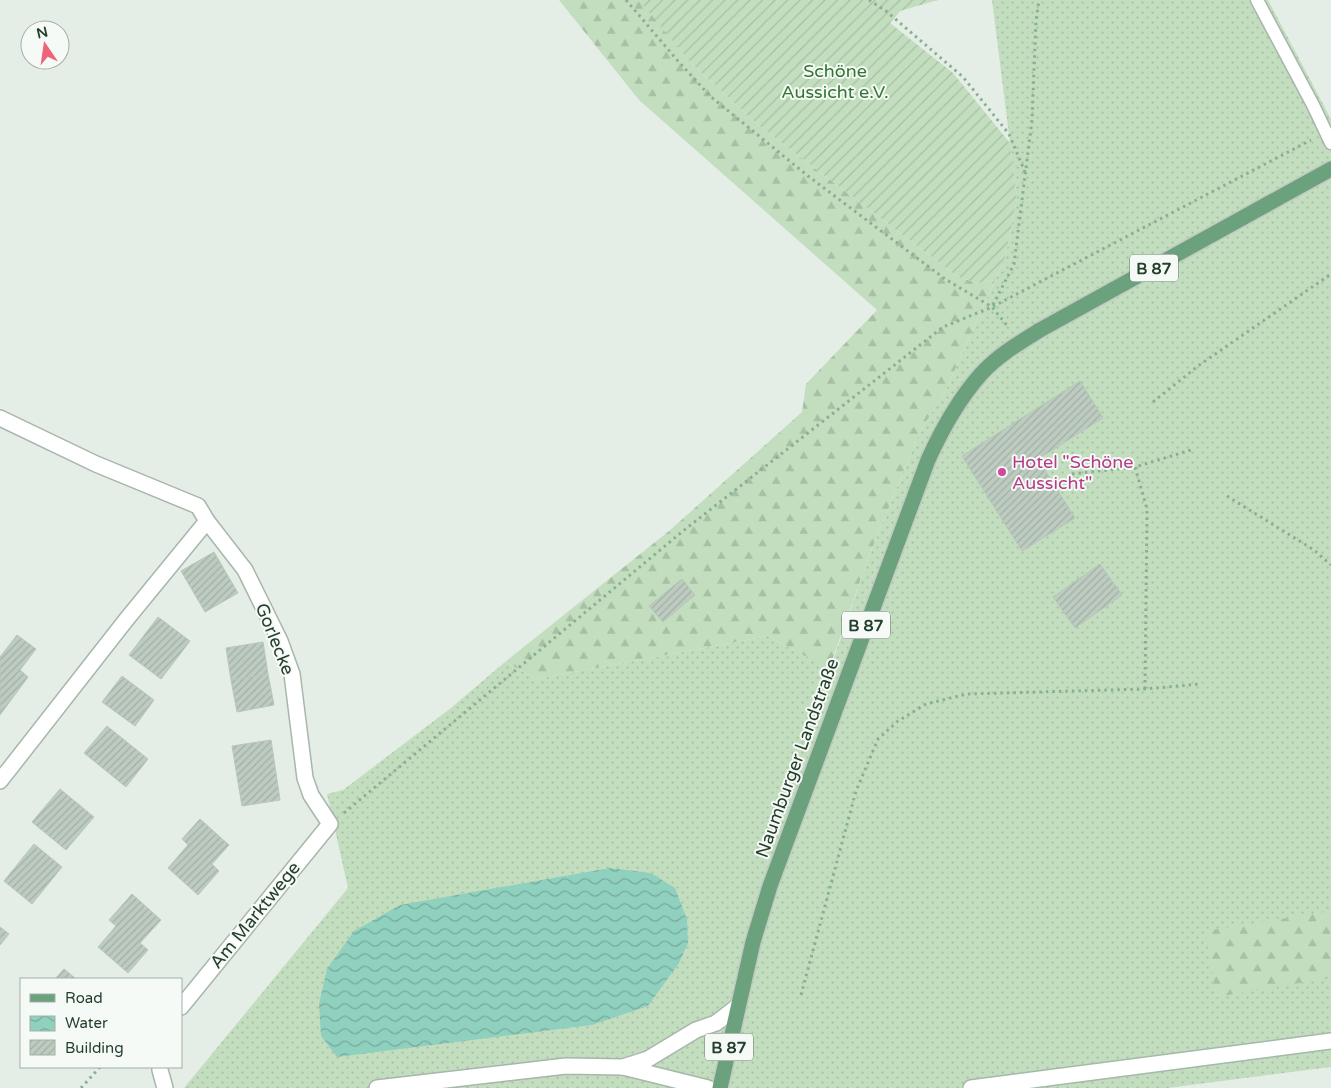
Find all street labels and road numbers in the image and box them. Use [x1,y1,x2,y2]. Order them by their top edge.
road number: B 87 [1130,254,1178,282]
street label: Gorlecke [251,600,299,678]
road number: B 87 [842,612,890,638]
street label: Naumburger Landstraße [751,655,843,861]
street label: Am Marktwege [205,857,305,973]
road number: B 87 [705,1034,753,1060]

